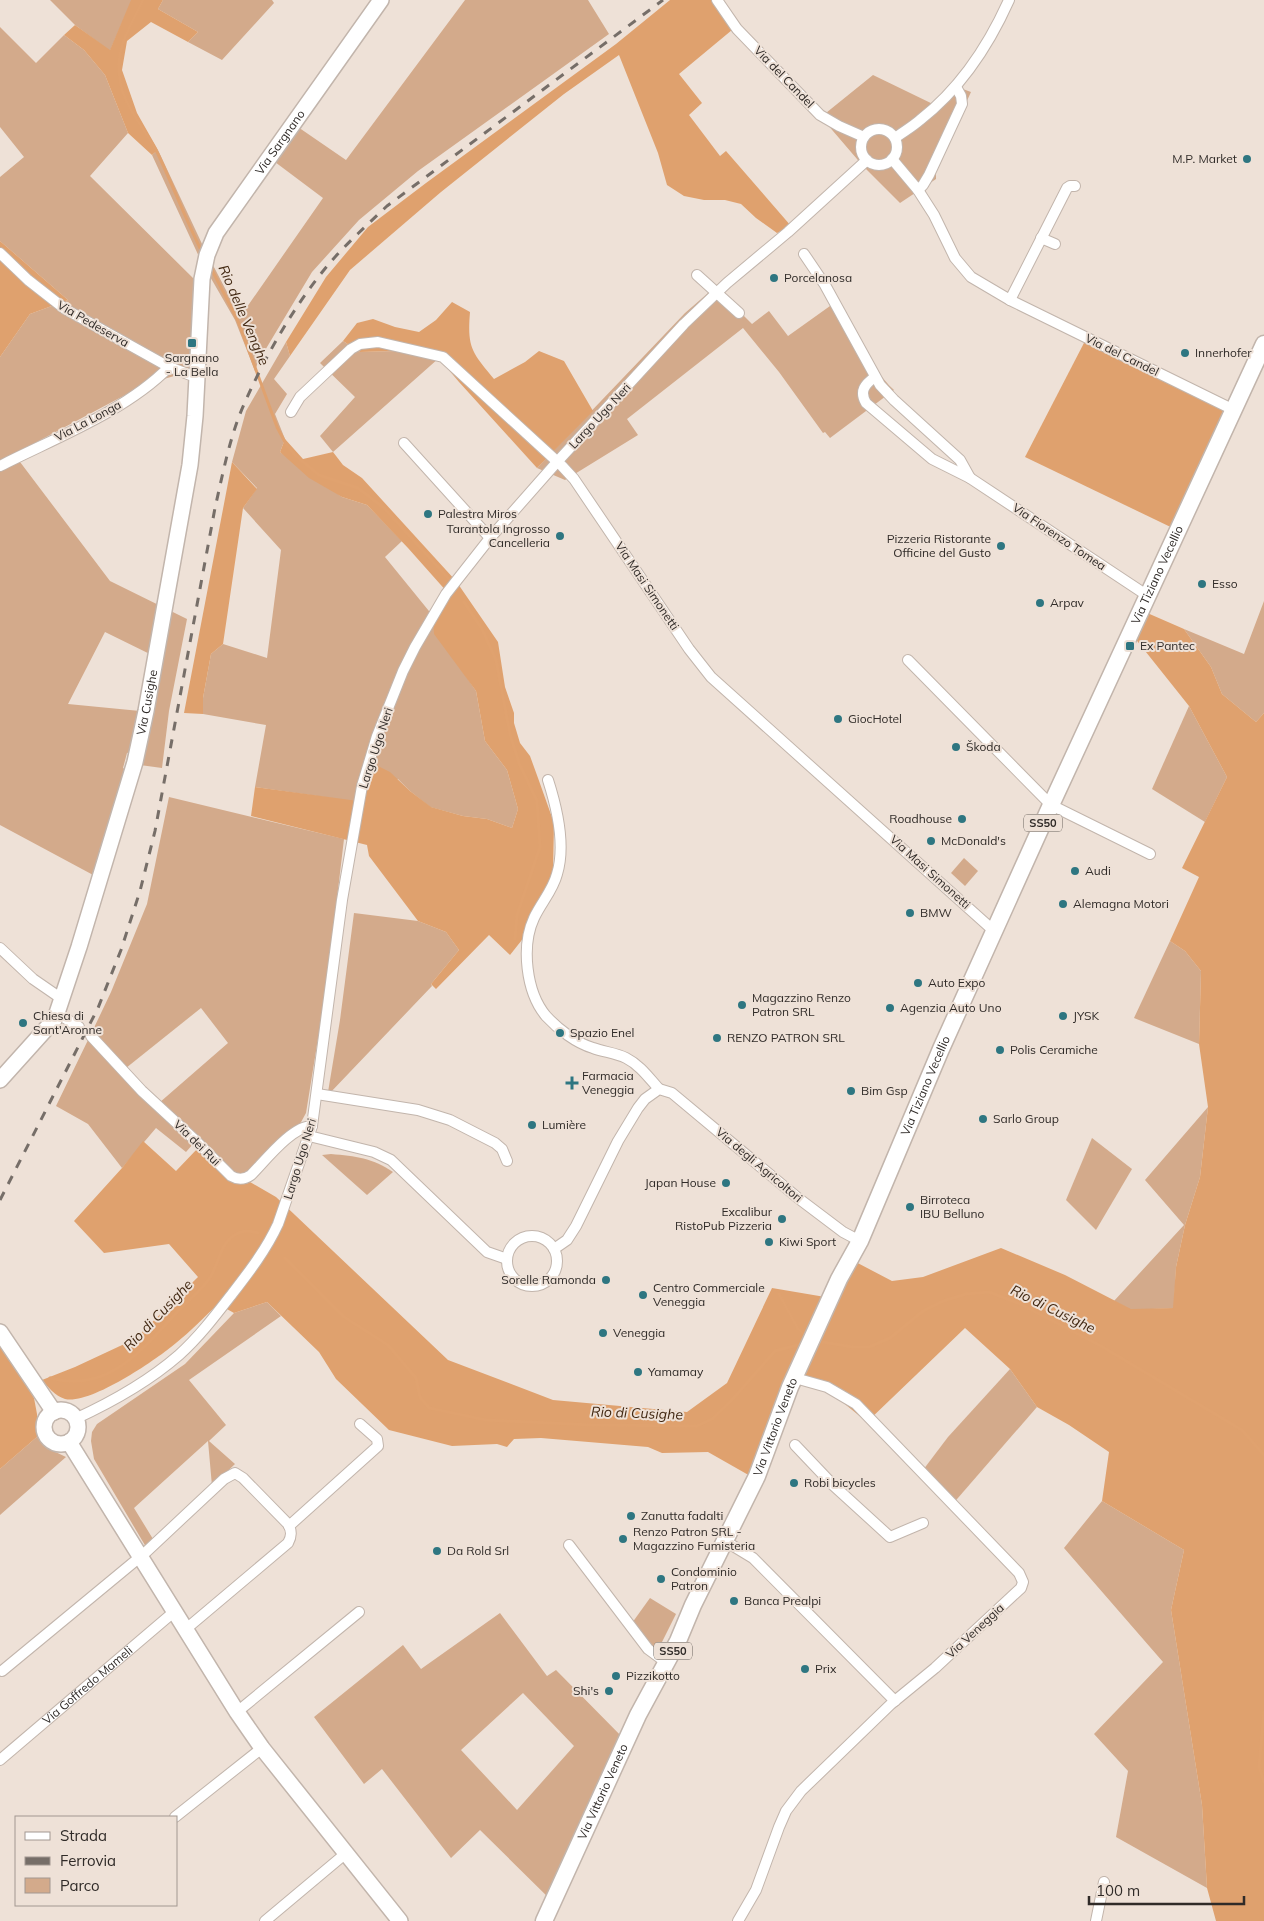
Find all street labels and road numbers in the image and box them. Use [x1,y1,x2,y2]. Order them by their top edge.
street label: Via del Candel [751,43,818,111]
street label: Via Sargnano [252,107,308,177]
street label: Via Pedeserva [55,297,132,350]
street label: Via del Candel [1083,330,1162,379]
street label: Largo Ugo Neri [566,380,634,451]
street label: Via La Longa [52,397,124,444]
street label: Via Fiorenzo Tomea [1010,500,1109,573]
street label: Via Tiziano Vecellio [1128,523,1186,626]
street label: Via Masi Simonetti [612,539,683,633]
street label: Via Cusighe [133,668,160,736]
street label: Largo Ugo Neri [355,705,396,790]
road number: SS50 [1024,814,1062,831]
street label: Via Masi Simonetti [887,831,974,912]
street label: Via Tiziano Vecellio [897,1033,953,1138]
street label: Largo Ugo Neri [280,1116,319,1201]
street label: Via dei Rui [171,1117,224,1169]
street label: Via degli Agricoltori [713,1124,806,1205]
street label: Via Vittorio Veneto [750,1375,800,1478]
street label: Via Veneggia [943,1600,1007,1661]
road number: SS50 [654,1642,692,1660]
street label: Via Goffredo Mameli [39,1643,135,1728]
street label: Via Vittorio Veneto [574,1741,631,1842]

